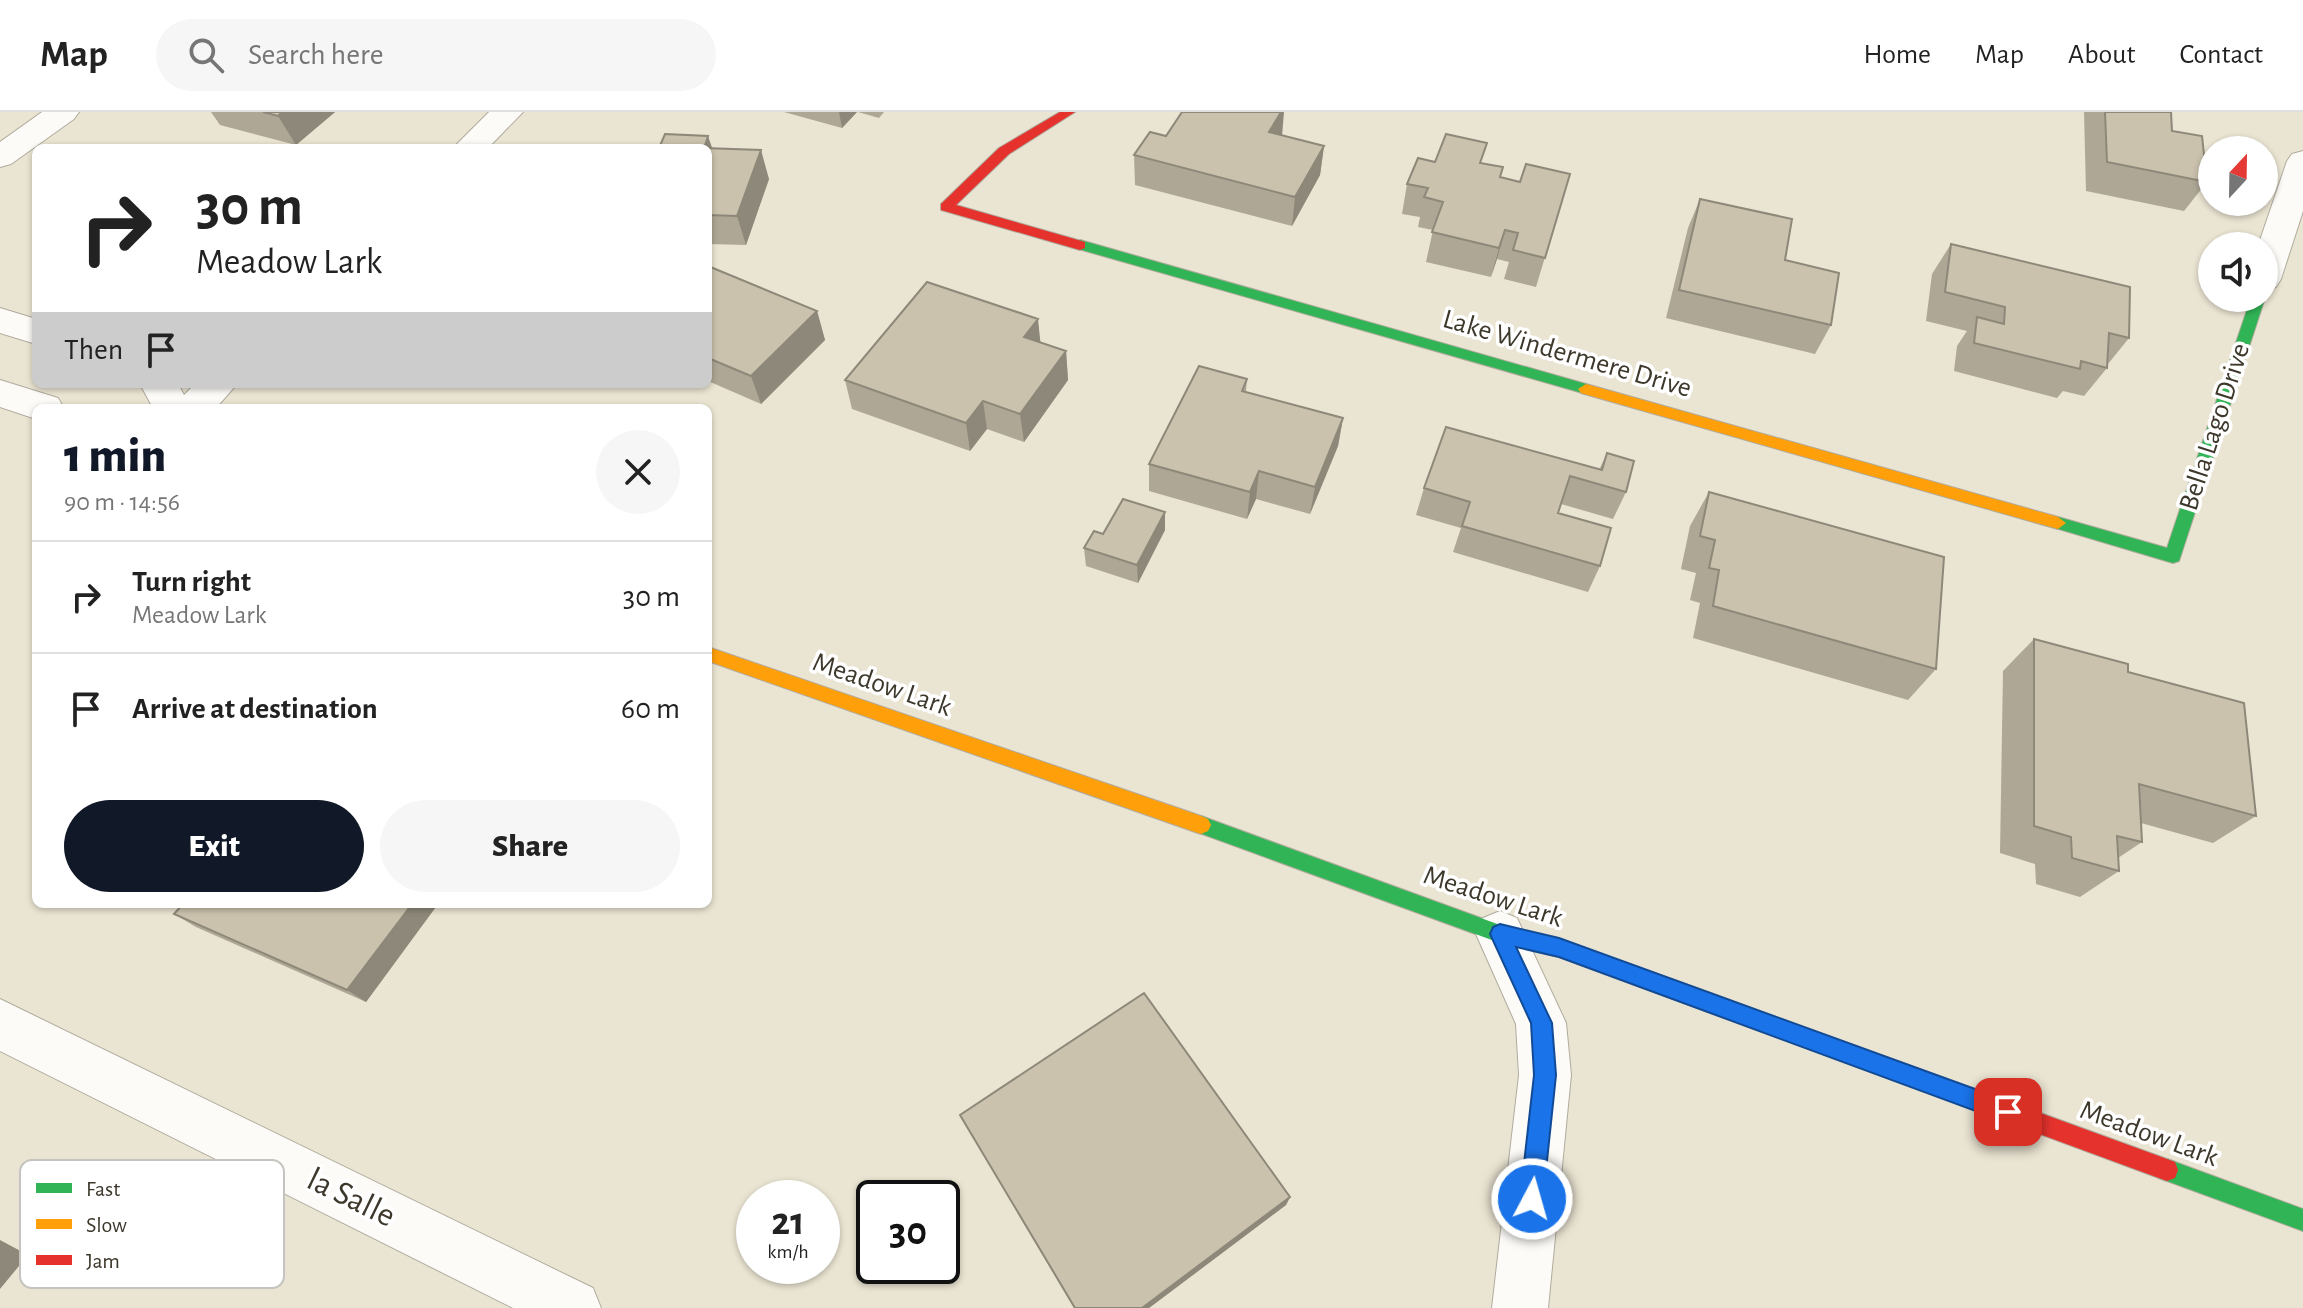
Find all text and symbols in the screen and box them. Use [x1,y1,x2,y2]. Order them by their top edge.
search box [156,19,716,91]
icon: search [184,33,228,77]
text: Map [40,36,108,74]
text: Search here [248,40,384,70]
text: Home [1864,41,1931,69]
text: Map [1975,41,2024,69]
text: About [2068,41,2136,69]
text: Contact [2180,41,2263,69]
north arrow [2198,136,2278,216]
map controls [2198,136,2278,312]
icon: right [64,176,168,280]
text: 30 m [196,179,303,235]
button: sound [2198,232,2278,312]
text: Meadow Lark [196,244,382,280]
street label: Lake Windermere Drive [1440,305,1694,403]
icon: arrive [139,328,183,372]
text: Then [64,335,123,365]
street label: Bella Lago Drive [2175,340,2255,514]
button: close [596,430,680,514]
text: 1 min [64,433,166,481]
text: 90 m · 14:56 [64,489,180,515]
text: Turn right [132,567,251,597]
icon: right [64,575,108,619]
text: 30 m [623,582,680,612]
text: Meadow Lark [132,602,267,628]
street label: Meadow Lark [809,648,955,722]
icon: arrive [64,687,108,731]
text: Arrive at destination [132,694,378,724]
text: 60 m [621,694,680,724]
button: Exit [64,800,364,892]
button: Share [380,800,680,892]
street label: Meadow Lark [1420,861,1566,933]
pin [1974,1078,2042,1146]
icon: arrive [1986,1090,2030,1134]
street label: Meadow Lark [2076,1096,2222,1172]
position arrow [1490,1157,1574,1241]
legend [20,1160,284,1288]
street label: la Salle [302,1162,400,1234]
text: Fast [86,1178,120,1200]
speed limit sign: 30 [856,1180,960,1284]
text: 21 [771,1202,805,1242]
text: Slow [86,1214,127,1236]
text: km/h [767,1242,809,1262]
text: Jam [86,1250,120,1272]

